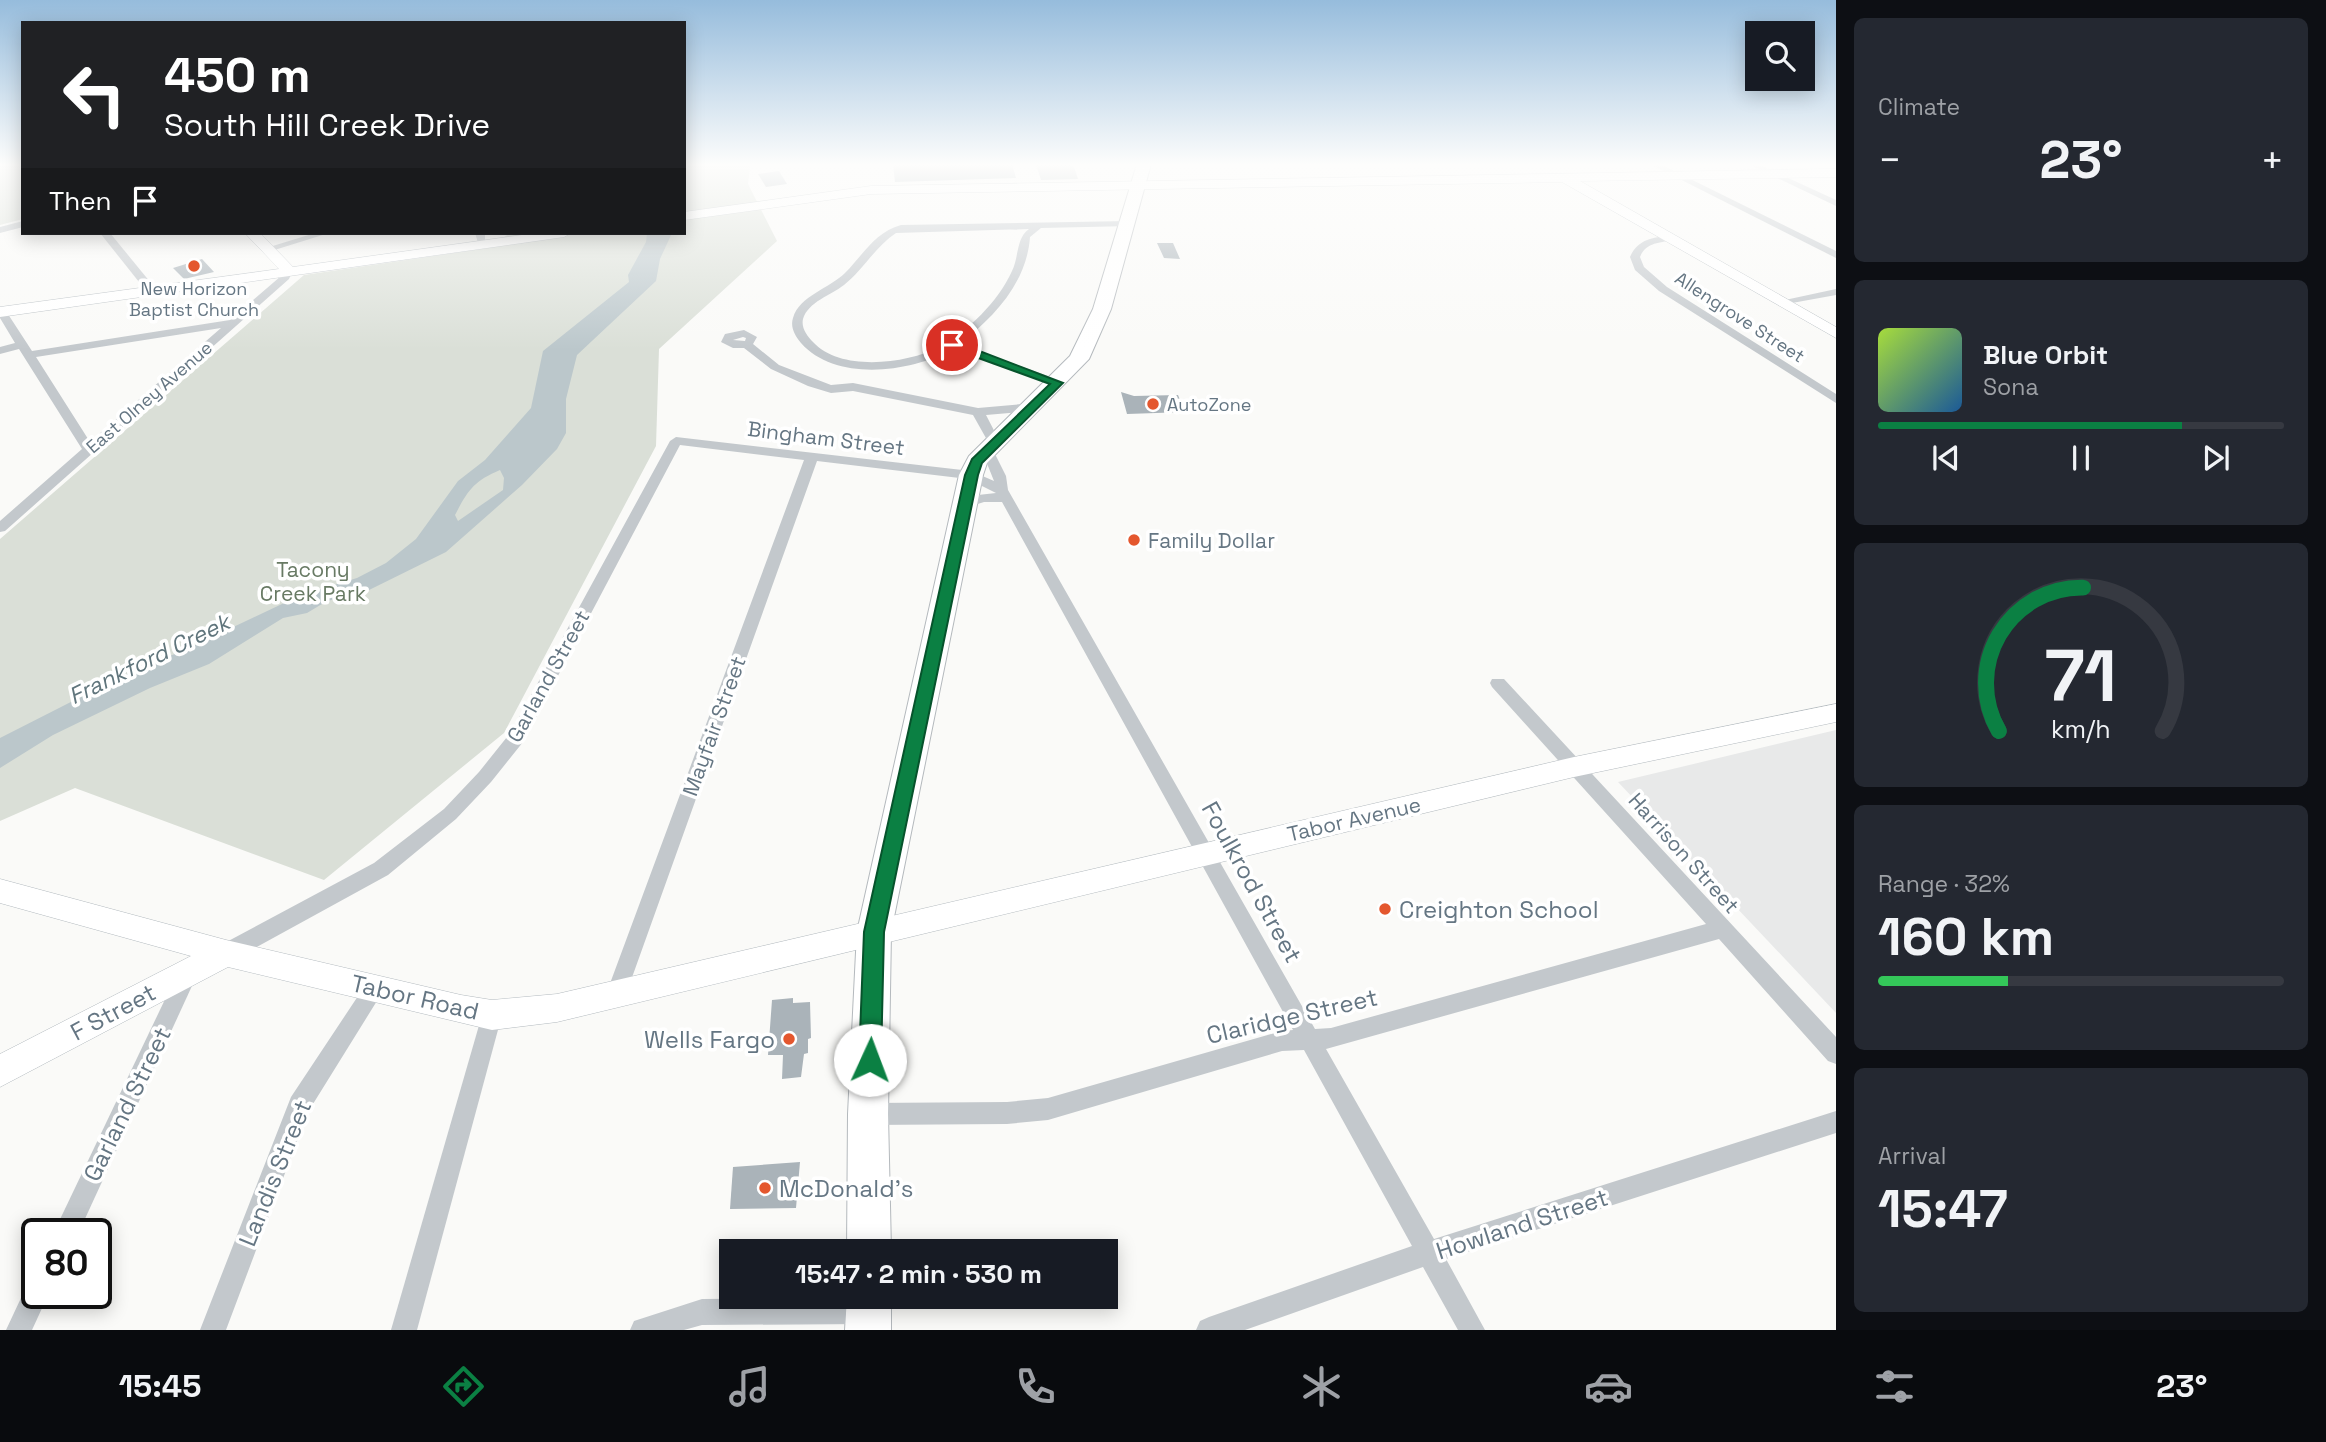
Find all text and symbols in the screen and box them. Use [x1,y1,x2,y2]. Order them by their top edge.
map controls [1745,21,1815,91]
button: search [1745,21,1815,91]
text: 450 m [164,44,311,106]
icon: left [49,49,140,140]
text: Climate [1878,92,1960,122]
text: South Hill Creek Drive [164,105,490,145]
text: 23° [2040,127,2123,193]
text: − [1878,136,1902,184]
text: + [2260,136,2284,184]
icon: arrive [126,182,164,220]
text: Then [49,184,112,218]
marker: New Horizon Baptist Church [186,258,202,274]
street label: Allengrove Street [1671,266,1809,368]
place label: New Horizon Baptist Church [129,277,259,321]
pin [922,315,982,375]
icon: arrive [933,326,971,364]
street label: East Olney Avenue [81,336,217,458]
text: Blue Orbit [1983,338,2108,372]
text: Sona [1983,372,2039,402]
place label: AutoZone [1167,393,1251,416]
marker: AutoZone [1145,396,1161,412]
street label: Bingham Street [746,415,906,461]
icon: previous [1927,439,1965,477]
icon: pause [2062,439,2100,477]
icon: next [2197,439,2235,477]
place label: Family Dollar [1148,527,1275,554]
marker: Family Dollar [1126,532,1142,548]
park label: Tacony Creek Park [260,556,366,607]
street label: Garland Street [501,605,595,747]
water label: Frankford Creek [63,606,237,711]
text: 71 [2045,629,2117,722]
street label: Mayfair Street [676,652,752,800]
text: km/h [2051,713,2111,745]
street label: Harrison Street [1623,787,1745,919]
street label: Tabor Avenue [1285,791,1423,847]
street label: Foulkrod Street [1195,796,1309,968]
text: Range · 32% [1878,869,2010,899]
place label: Creighton School [1399,894,1599,925]
marker: Creighton School [1377,901,1393,917]
text: 160 km [1878,904,2054,970]
street label: Tabor Road [348,967,482,1027]
street label: F Street [65,977,161,1047]
street label: Claridge Street [1203,981,1381,1051]
street label: Garland Street [76,1022,178,1186]
position arrow [833,1023,907,1097]
place label: Wells Fargo [644,1024,775,1055]
marker: Wells Fargo [781,1031,797,1047]
street label: Landis Street [232,1095,318,1251]
text: Arrival [1878,1141,1946,1171]
place label: McDonald's [779,1173,913,1204]
text: 15:47 [1878,1176,2008,1242]
marker: McDonald's [757,1180,773,1196]
street label: Howland Street [1432,1182,1612,1266]
speed limit sign: 80 [21,1218,112,1309]
text: 15:47 · 2 min · 530 m [795,1257,1042,1291]
icon: directions [439,1362,488,1411]
icon: music [725,1362,774,1411]
icon: phone [1011,1362,1060,1411]
icon: climate [1297,1362,1346,1411]
icon: car [1584,1362,1633,1411]
icon: filters [1870,1362,1919,1411]
text: 15:45 [119,1366,201,1406]
text: 23° [2156,1366,2207,1406]

